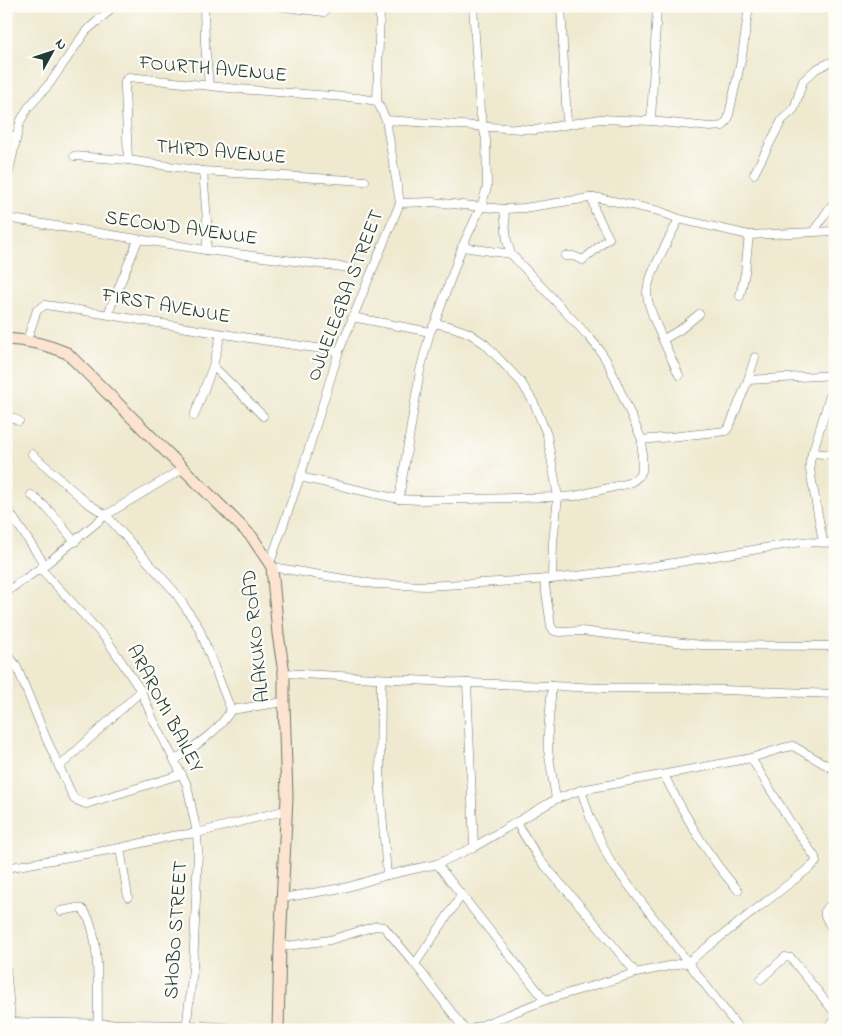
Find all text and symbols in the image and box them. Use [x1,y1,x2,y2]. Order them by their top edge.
north arrow [28,28,78,78]
text: N [50,34,72,55]
street label: FOURTH AVENUE [137,49,288,91]
street label: THIRD AVENUE [155,133,287,173]
street label: SECOND AVENUE [103,204,259,254]
street label: OJUELEGBA STREET [300,206,392,386]
street label: FIRST AVENUE [98,281,233,333]
street label: ALAKUKO ROAD [236,568,278,704]
street label: ARAROMI BAILEY [118,640,210,778]
street label: SHOBO STREET [158,860,196,1000]

